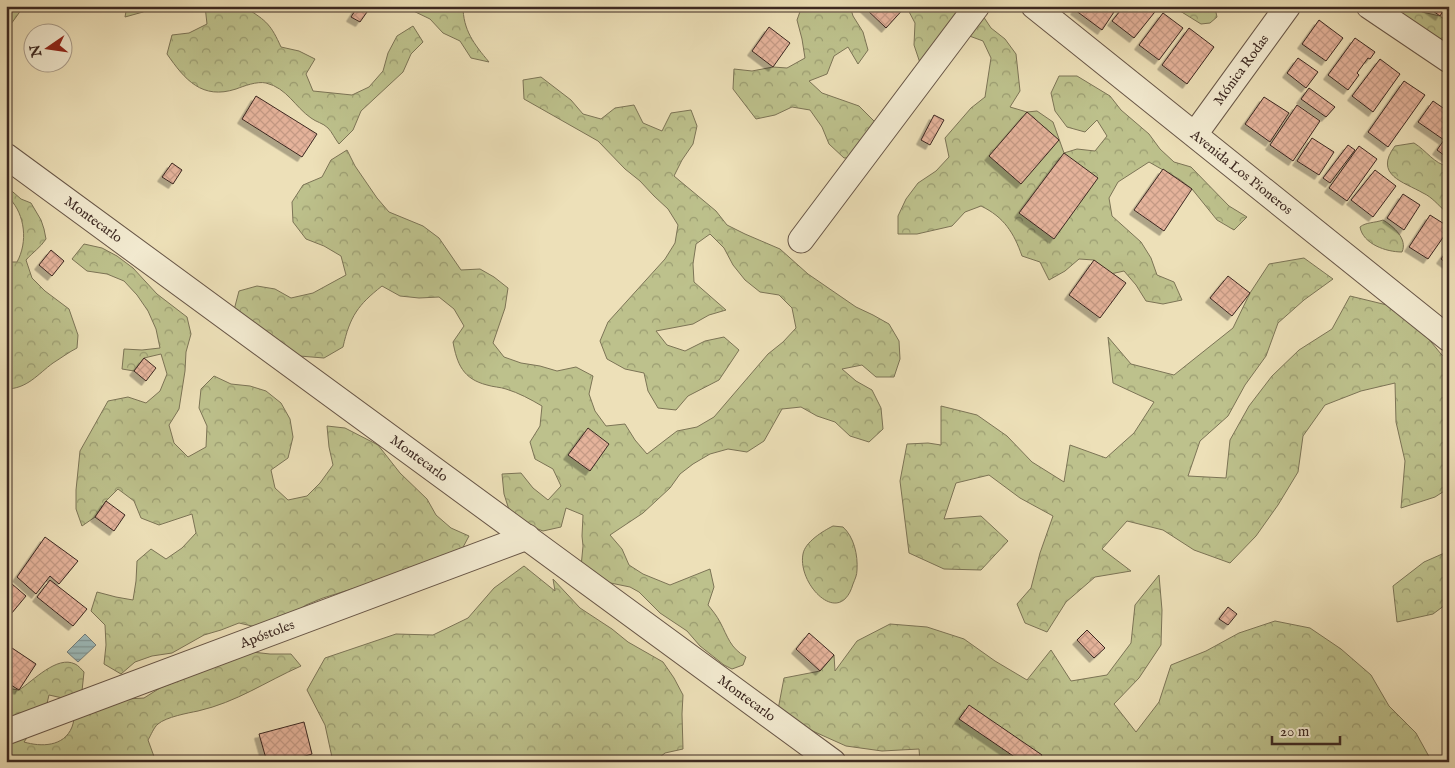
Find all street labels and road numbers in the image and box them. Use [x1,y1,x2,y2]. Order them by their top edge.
street label: Mónica Rodas [1210,31,1273,109]
street label: Avenida Los Pioneros [1186,125,1296,219]
street label: Montecarlo [60,193,126,247]
street label: Montecarlo [386,431,452,486]
street label: Apóstoles [237,616,297,653]
street label: Montecarlo [714,671,779,726]

